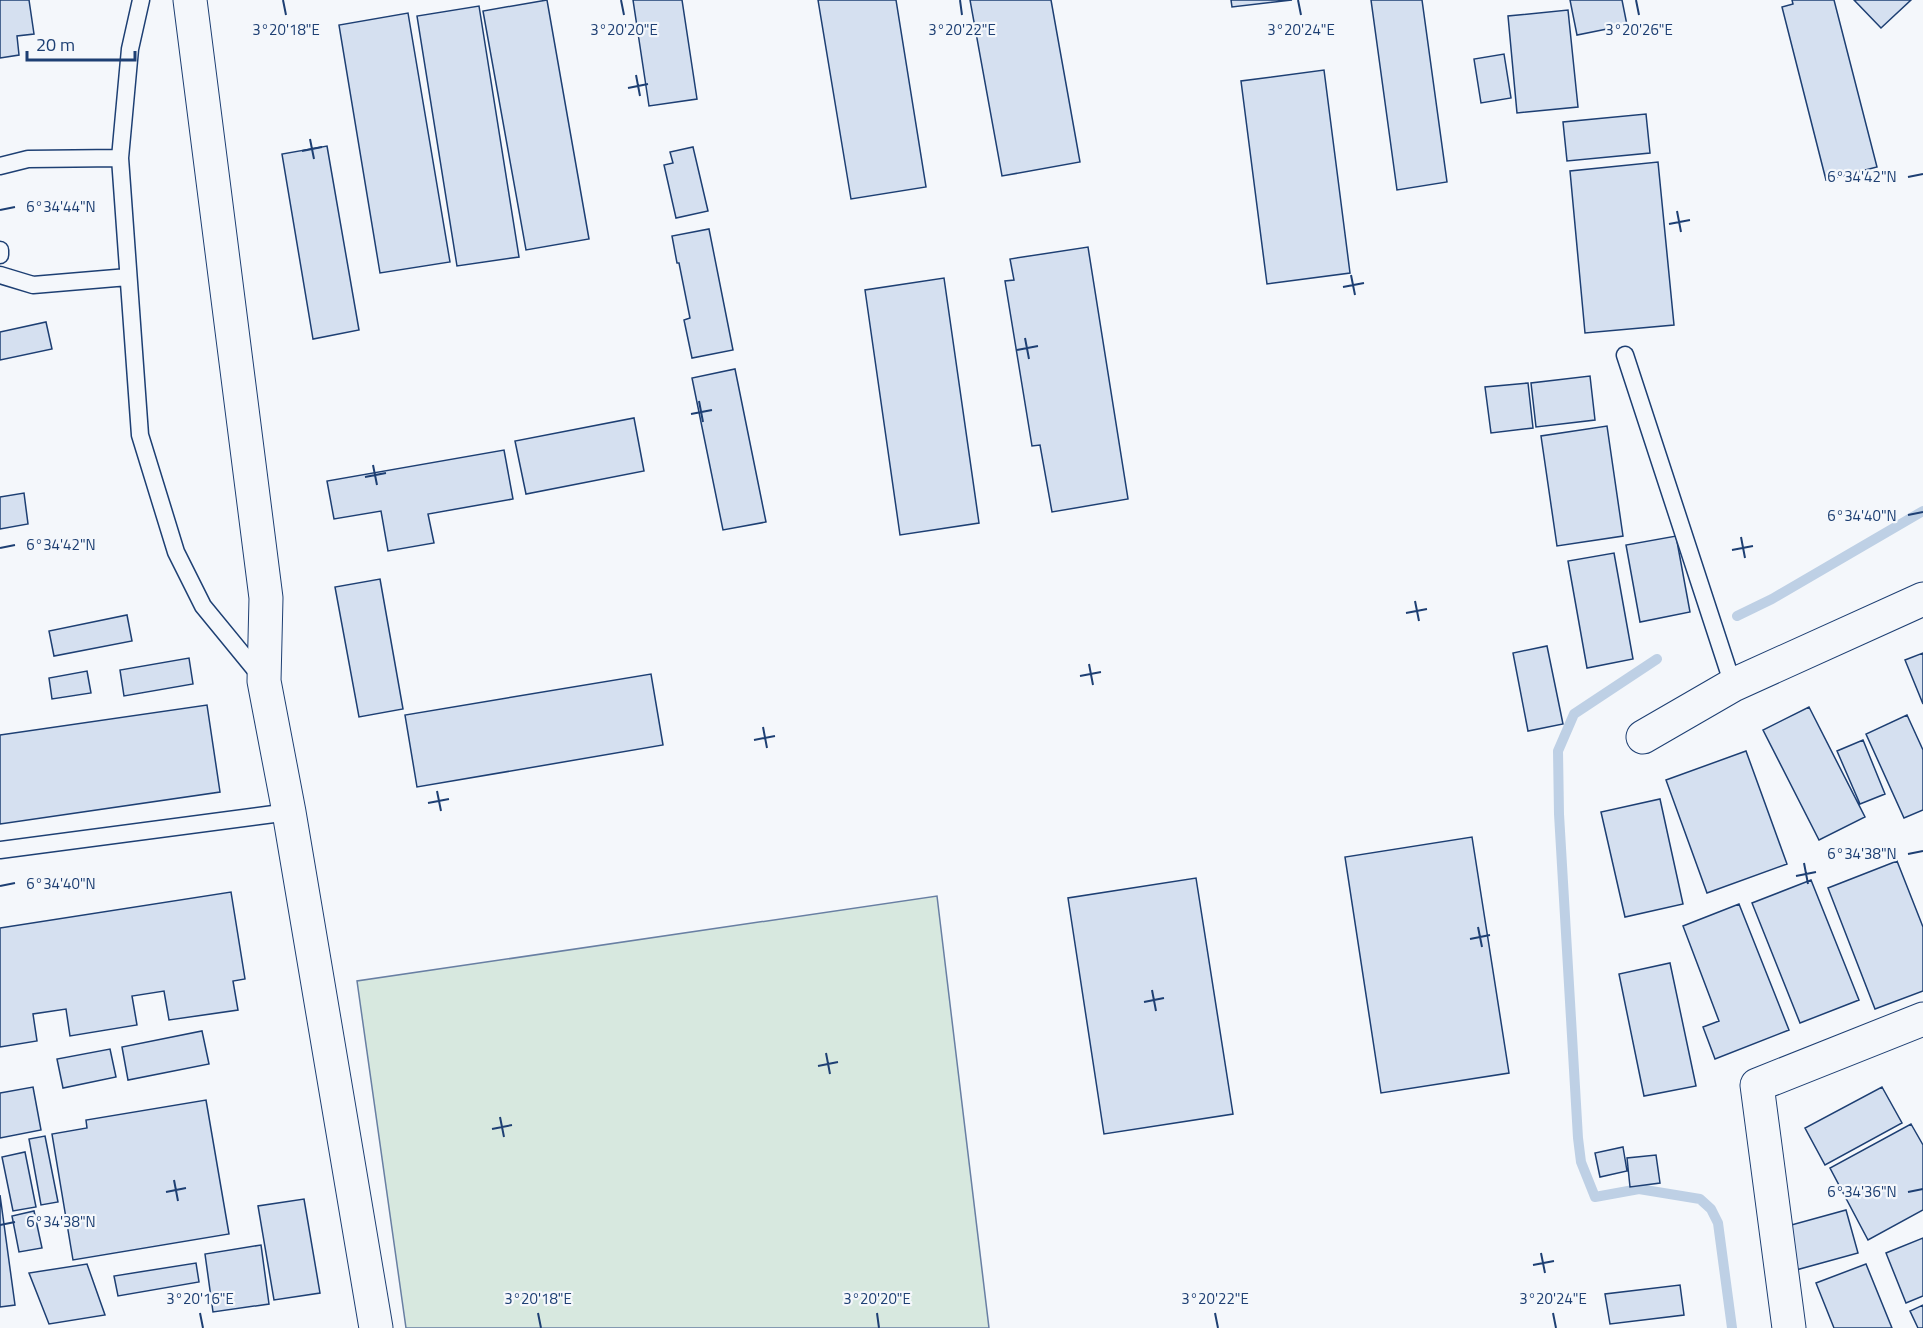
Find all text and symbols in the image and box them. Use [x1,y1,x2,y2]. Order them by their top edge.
text: 3°20'18"E [252,18,320,41]
text: 3°20'20"E [590,18,658,41]
text: 3°20'22"E [928,18,996,41]
text: 3°20'24"E [1267,18,1335,41]
text: 3°20'26"E [1605,18,1673,41]
scale bar [27,24,135,62]
text: 20 m [36,31,75,58]
text: 6°34'42"N [1827,165,1897,188]
text: 6°34'44"N [26,195,96,218]
text: 6°34'40"N [1827,504,1897,527]
text: 6°34'42"N [26,533,96,556]
text: 6°34'38"N [1827,842,1897,865]
text: 6°34'40"N [26,872,96,895]
text: 6°34'36"N [1827,1180,1897,1203]
text: 6°34'38"N [26,1210,96,1233]
text: 3°20'16"E [166,1287,234,1310]
text: 3°20'18"E [504,1287,572,1310]
text: 3°20'20"E [843,1287,911,1310]
text: 3°20'22"E [1181,1287,1249,1310]
text: 3°20'24"E [1519,1287,1587,1310]

